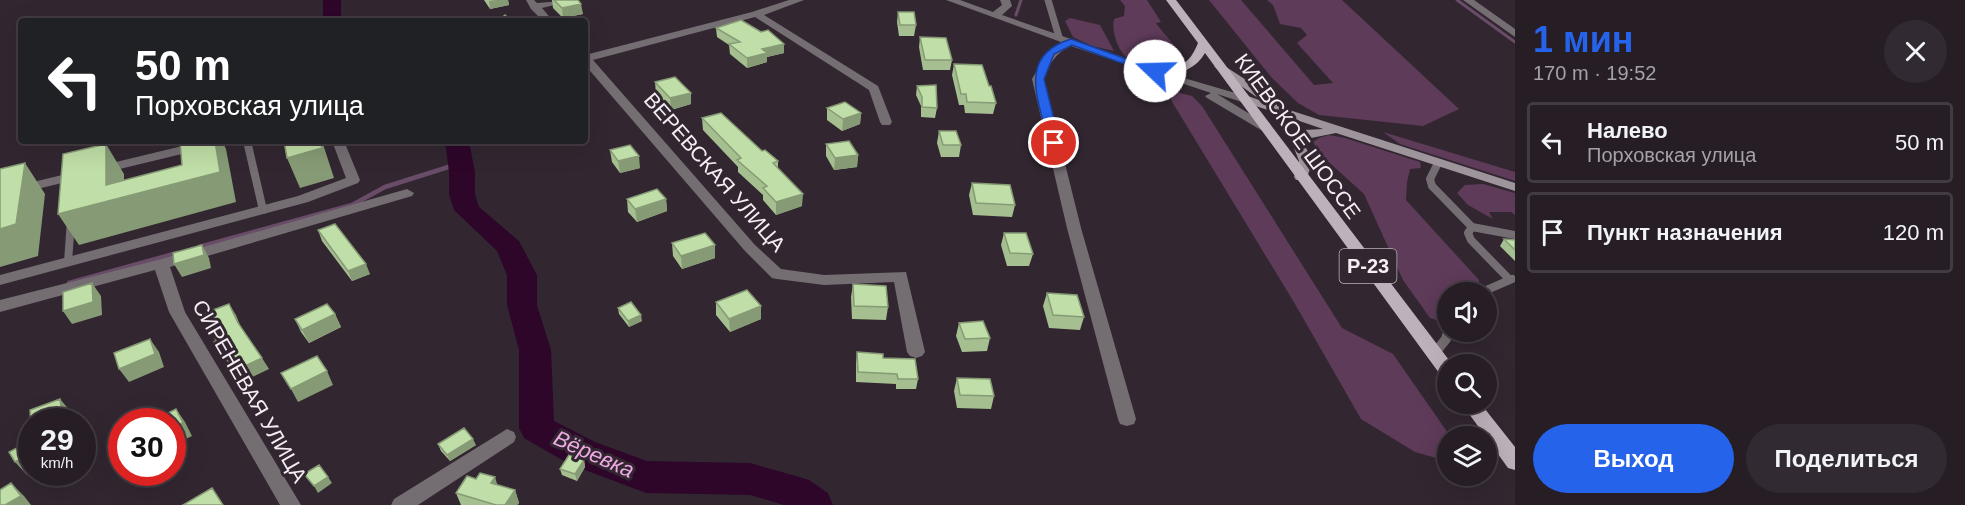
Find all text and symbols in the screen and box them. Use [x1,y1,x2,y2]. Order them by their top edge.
text: 1 мин [1533,19,1634,60]
button: close [1884,20,1947,83]
position arrow [1123,39,1187,103]
icon: left [36,42,114,120]
text: 50 m [135,42,231,89]
street label: КИЕВСКОЕ ШОССЕ [1231,49,1365,223]
text: 170 m · 19:52 [1533,62,1656,84]
street label: ВЕРЕВСКАЯ УЛИЦА [640,88,790,256]
text: Порховская улица [135,91,364,121]
pin [1028,117,1079,168]
text: Налево [1587,118,1668,143]
icon: arrive [1037,126,1070,159]
icon: left [1536,126,1569,159]
text: 50 m [1895,130,1944,155]
text: Порховская улица [1587,144,1756,166]
icon: arrive [1536,216,1569,249]
text: Пункт назначения [1587,220,1783,245]
text: 120 m [1883,220,1944,245]
road number: Р-23 [1340,249,1396,283]
map controls [1437,282,1497,486]
button: sound [1437,282,1497,342]
street label: СИРЕНЕВАЯ УЛИЦА [188,296,312,486]
button: search [1437,354,1497,414]
speed limit sign: 30 [108,408,186,486]
text: 29 [40,423,74,456]
button: Выход [1533,424,1734,493]
button: Поделиться [1746,424,1947,493]
water label: Вёревка [550,425,638,483]
button: layers [1437,426,1497,486]
text: km/h [41,454,73,471]

